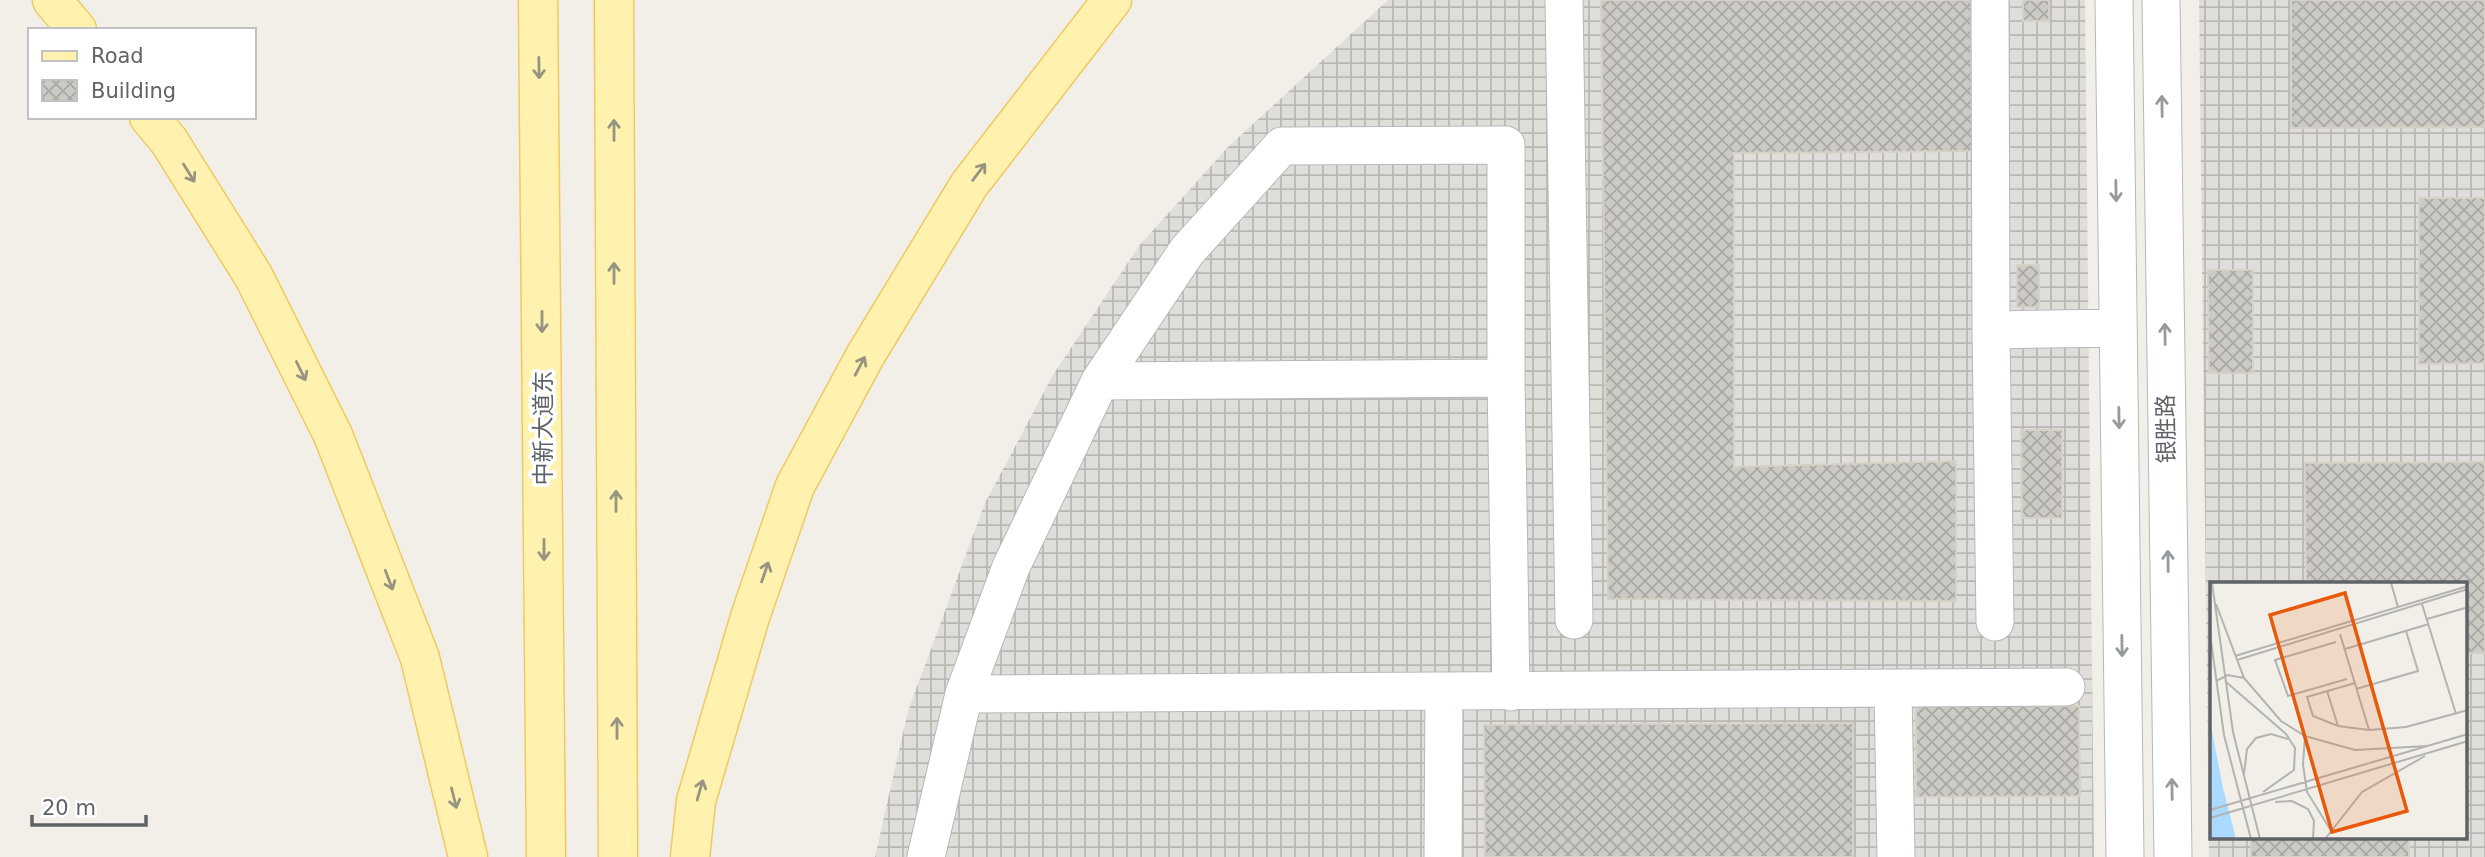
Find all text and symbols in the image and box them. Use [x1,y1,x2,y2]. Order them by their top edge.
legend [28,28,256,119]
text: Road [91,44,144,68]
one-way arrow [532,56,546,79]
text: Building [91,79,176,103]
one-way arrow [2155,95,2169,118]
one-way arrow [607,119,621,142]
one-way arrow [183,162,197,182]
one-way arrow [972,163,987,182]
one-way arrow [2109,179,2123,202]
one-way arrow [607,262,621,285]
one-way arrow [535,311,549,334]
one-way arrow [2158,323,2172,346]
one-way arrow [853,356,867,376]
one-way arrow [294,360,308,380]
street label: 中新大道东 [530,371,556,486]
street label: 银胜路 [2152,394,2180,464]
one-way arrow [2112,406,2126,429]
one-way arrow [609,490,623,513]
one-way arrow [537,538,550,561]
one-way arrow [2162,550,2175,573]
one-way arrow [760,561,772,583]
one-way arrow [384,568,397,590]
inset map [2210,582,2468,840]
one-way arrow [2115,634,2129,657]
one-way arrow [610,717,624,740]
one-way arrow [2165,778,2179,801]
one-way arrow [694,779,707,801]
scale bar [32,784,145,828]
one-way arrow [448,786,461,808]
text: 20 m [42,796,96,820]

